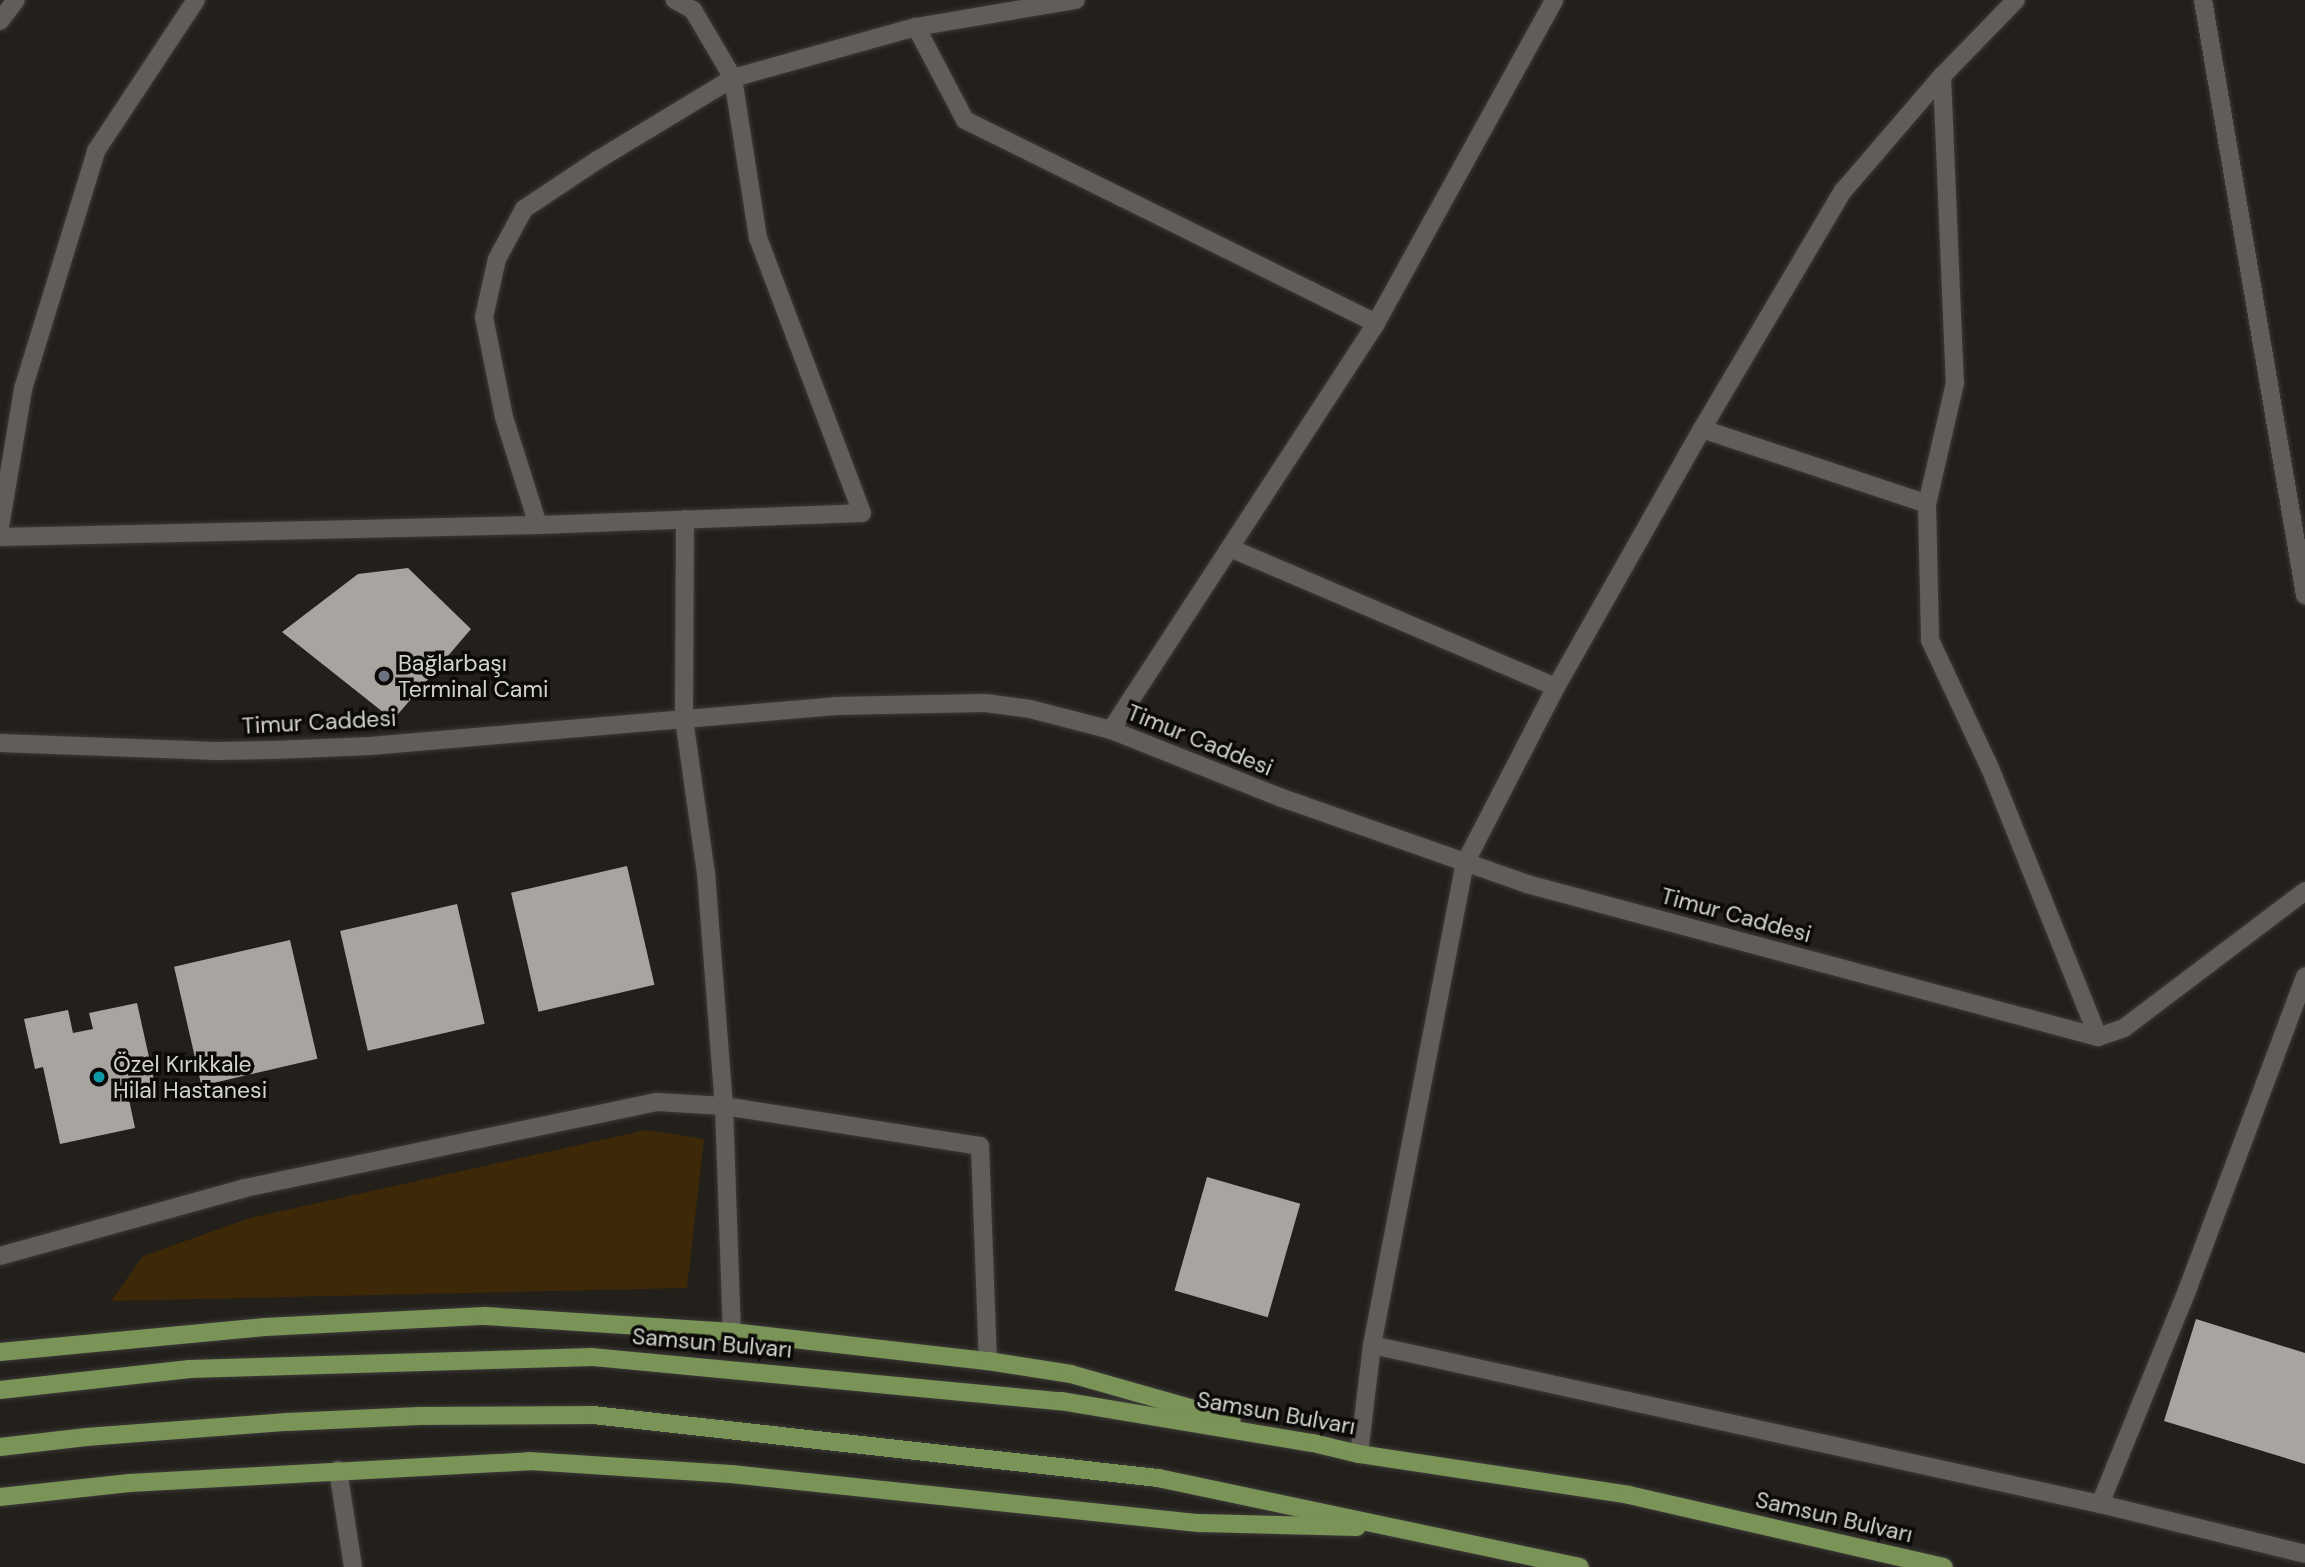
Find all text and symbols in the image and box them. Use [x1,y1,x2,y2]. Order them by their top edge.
place label: Bağlarbaşı Terminal Cami [398,649,548,703]
marker: Bağlarbaşı Terminal Cami [376,668,392,684]
street label: Timur Caddesi [1123,698,1277,782]
street label: Timur Caddesi [241,704,397,740]
street label: Timur Caddesi [1658,882,1814,948]
place label: Özel Kırıkkale Hilal Hastanesi [113,1050,267,1104]
marker: Özel Kırıkkale Hilal Hastanesi [91,1069,107,1085]
street label: Samsun Bulvarı [631,1322,793,1364]
street label: Samsun Bulvarı [1195,1385,1357,1441]
street label: Samsun Bulvarı [1753,1486,1915,1548]

